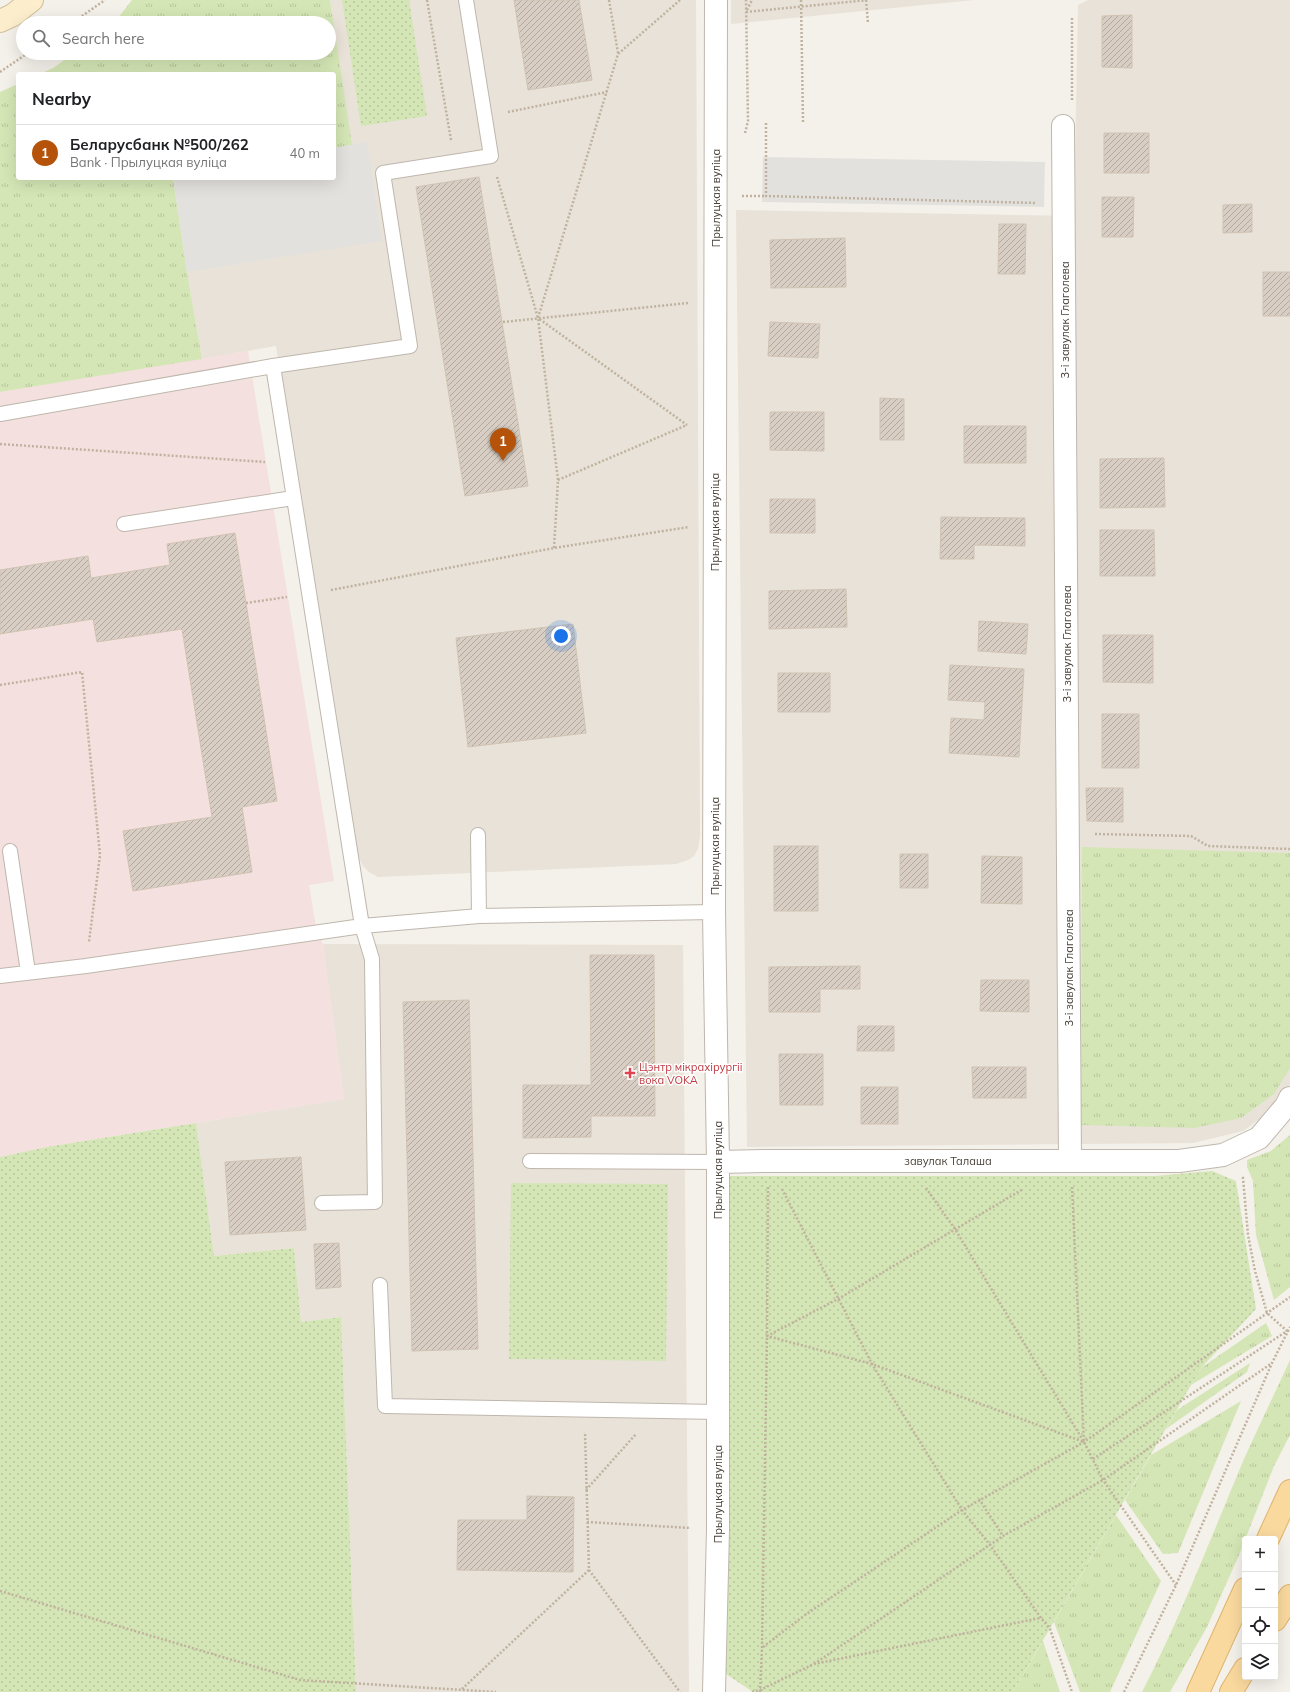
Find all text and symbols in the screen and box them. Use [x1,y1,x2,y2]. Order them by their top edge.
search box [16,16,336,60]
icon: search [30,27,52,49]
text: Search here [62,29,144,48]
text: Nearby [32,88,91,109]
text: Беларусбанк №500/262 [70,135,249,154]
text: 1 [41,145,49,161]
text: 40 m [290,145,320,161]
street label: Прылуцкая вуліца [709,149,723,247]
text: Bank · Прылуцкая вуліца [70,154,227,170]
street label: 3-і завулак Глаголева [1058,261,1072,379]
pin: 1 [490,428,516,461]
street label: Прылуцкая вуліца [708,473,722,571]
street label: 3-і завулак Глаголева [1060,585,1074,703]
your location [551,626,571,646]
street label: Прылуцкая вуліца [708,797,722,895]
street label: 3-і завулак Глаголева [1062,909,1076,1027]
place label: Цэнтр мікрахірургіі вока VOKA [639,1060,743,1087]
marker: Цэнтр мікрахірургіі вока VOKA [624,1067,636,1079]
street label: Прылуцкая вуліца [711,1121,725,1219]
street label: завулак Талаша [904,1154,992,1168]
street label: Прылуцкая вуліца [711,1445,725,1543]
map controls [1242,1536,1278,1680]
button: + [1242,1536,1278,1572]
button: − [1242,1572,1278,1608]
button: locate [1242,1608,1278,1644]
button: layers [1242,1644,1278,1680]

